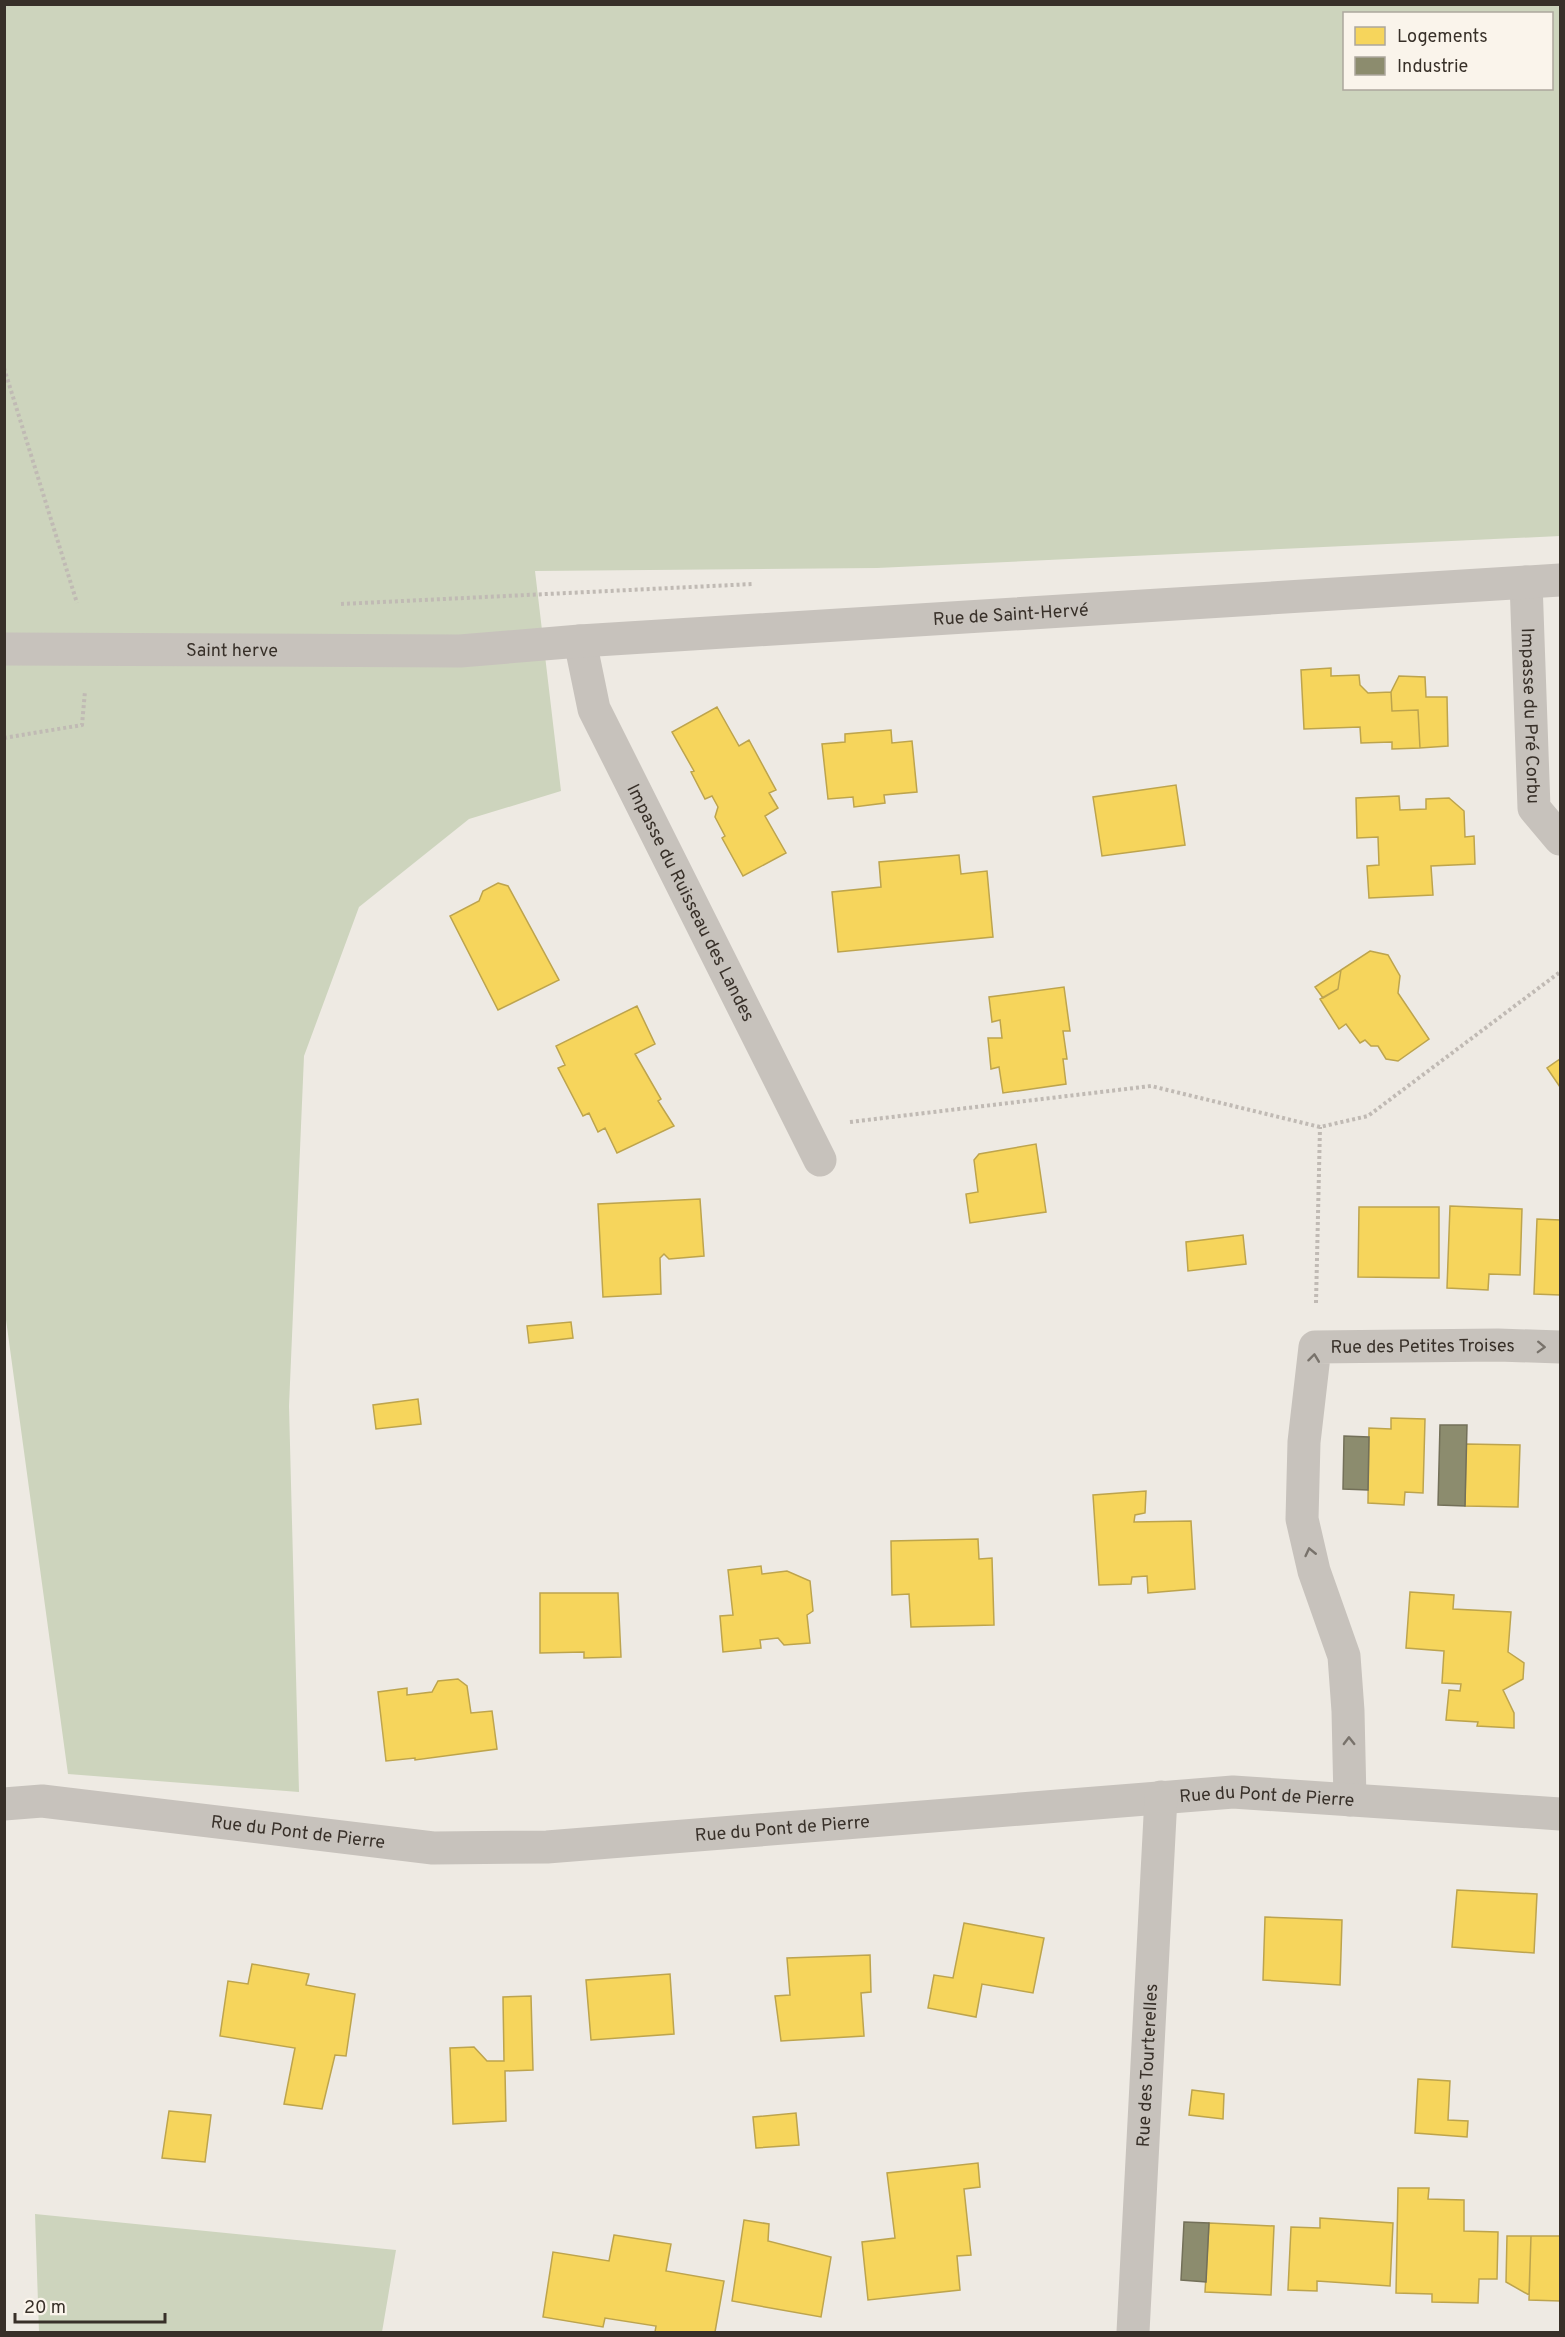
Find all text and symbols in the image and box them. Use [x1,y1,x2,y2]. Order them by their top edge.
legend [1343,12,1553,90]
text: Logements [1397,26,1488,49]
text: Industrie [1397,56,1468,79]
street label: Rue de Saint-Hervé [932,599,1089,632]
street label: Impasse du Pré Corbu [1515,627,1544,804]
street label: Saint herve [186,640,278,663]
street label: Impasse du Ruisseau des Landes [621,781,759,1026]
street label: Rue des Petites Troises [1330,1335,1515,1360]
one-way arrow [1536,1340,1545,1353]
one-way arrow [1307,1354,1319,1363]
one-way arrow [1304,1547,1317,1557]
one-way arrow [1343,1737,1355,1746]
street label: Rue du Pont de Pierre [1178,1782,1355,1813]
street label: Rue du Pont de Pierre [209,1811,386,1855]
street label: Rue du Pont de Pierre [694,1811,871,1848]
street label: Rue des Tourterelles [1133,1983,1164,2148]
scale bar [15,2286,165,2324]
text: 20 m [24,2297,66,2320]

